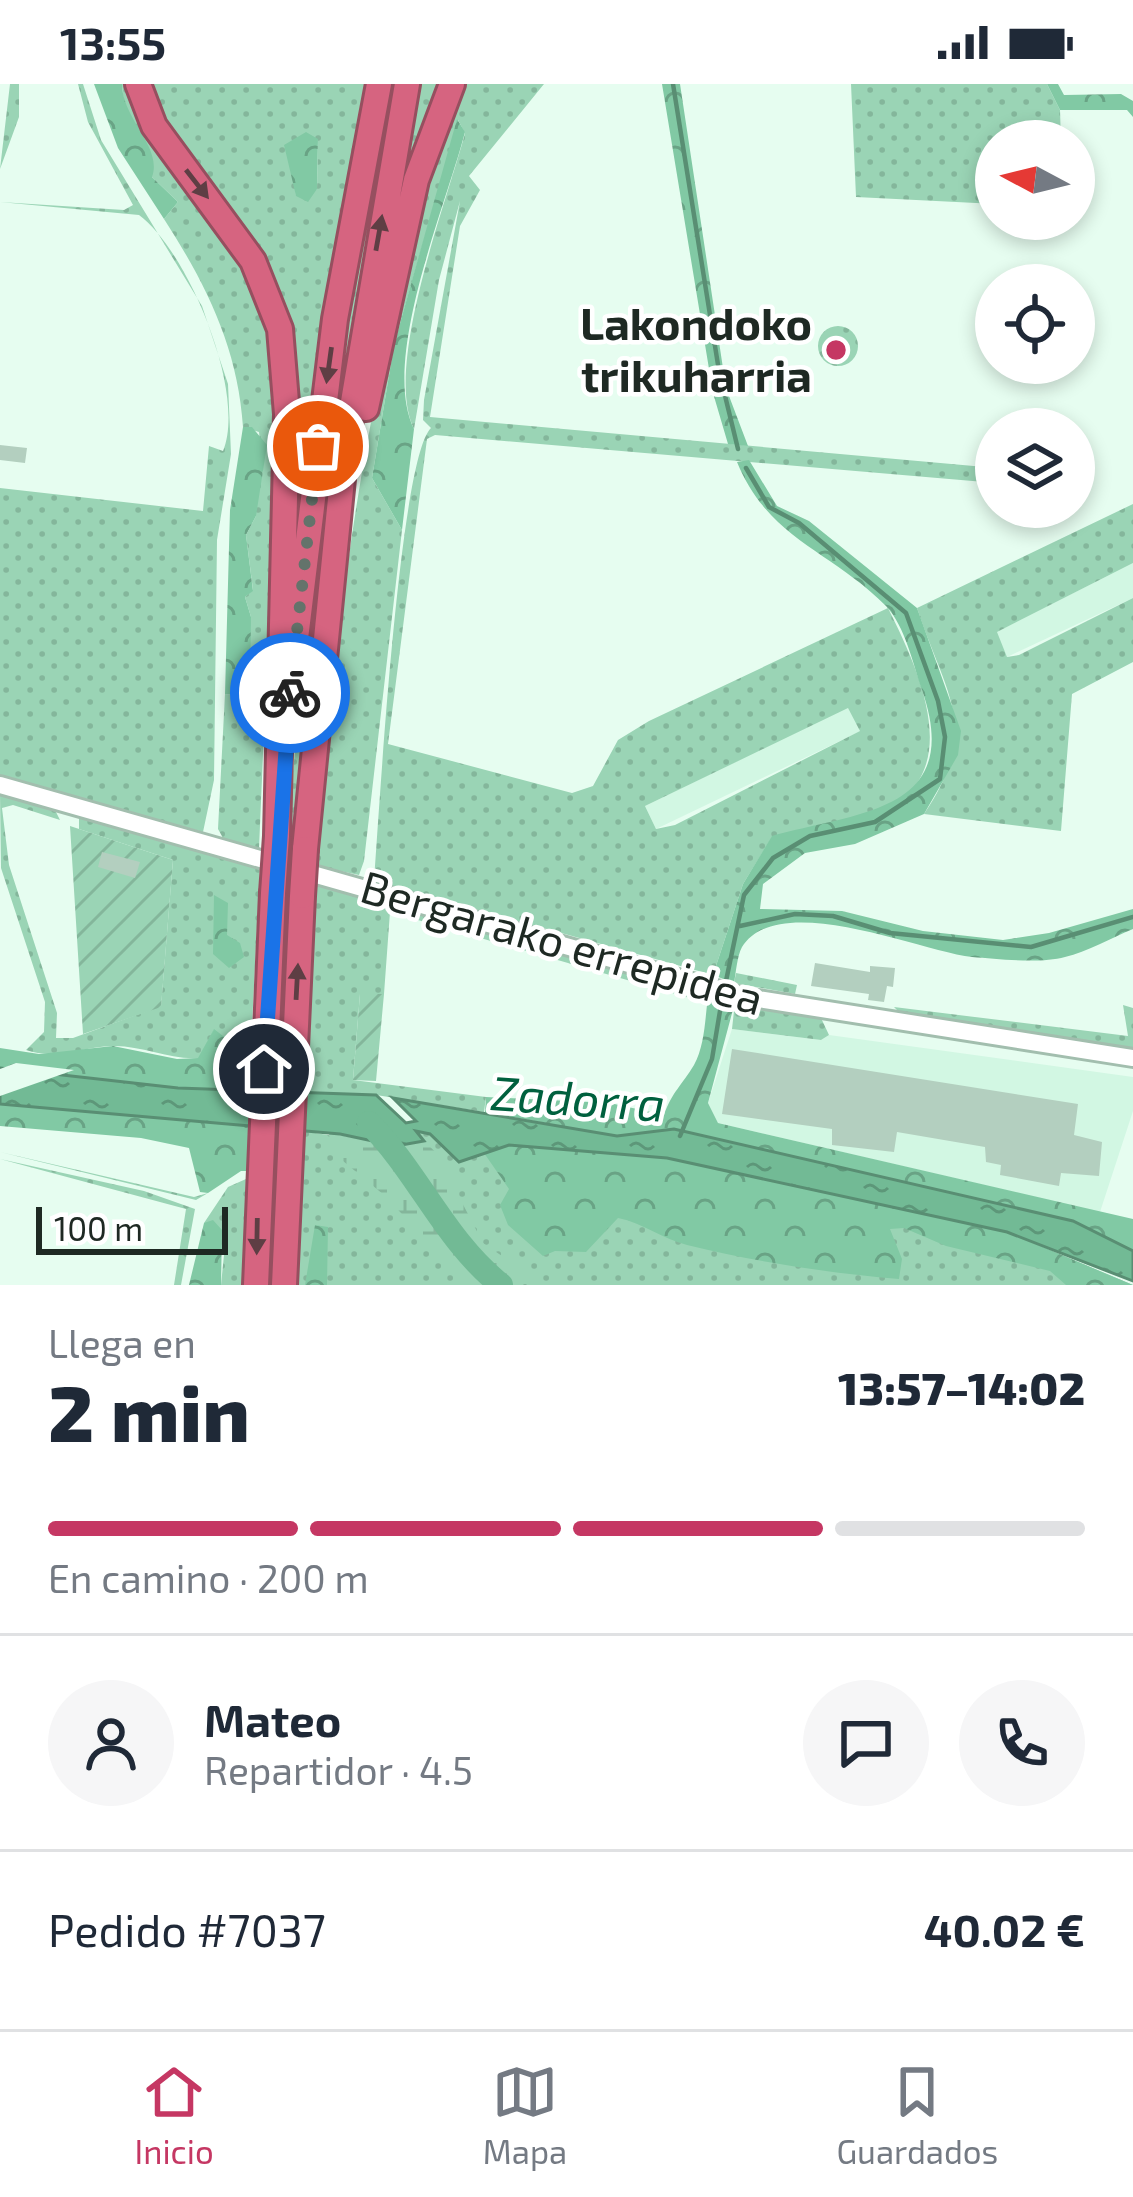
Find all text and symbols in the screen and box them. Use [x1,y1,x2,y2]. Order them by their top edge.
text: 13:55 [60,15,166,69]
north arrow [975,120,1095,240]
map controls [975,120,1095,528]
one-way arrow [184,168,209,199]
one-way arrow [369,214,388,251]
button: locate [975,264,1095,384]
place label: Lakondoko trikuharria [580,295,812,401]
marker: Lakondoko trikuharria [823,337,849,363]
one-way arrow [319,346,338,384]
pin [267,395,369,497]
button: layers [975,408,1095,528]
icon: bag [285,413,351,479]
courier [230,633,350,753]
icon: bike [257,660,323,726]
street label: Bergarako errepidea [355,858,770,1024]
one-way arrow [287,963,306,1000]
pin [213,1018,315,1120]
icon: home [231,1036,297,1102]
water label: Zadorra [489,1062,667,1132]
scale bar [36,1201,228,1254]
text: 100 m [54,1208,143,1248]
one-way arrow [247,1218,266,1256]
text: Llega en [48,1319,196,1366]
text: 13:57–14:02 [838,1360,1085,1414]
text: 2 min [48,1364,250,1458]
text: En camino · 200 m [48,1554,369,1601]
button: person [48,1680,174,1806]
button: chat [803,1680,929,1806]
button: phone [959,1680,1085,1806]
text: Mateo [204,1692,341,1746]
text: Repartidor · 4.5 [204,1746,473,1793]
text: Pedido #7037 [48,1902,326,1956]
text: 40.02 € [924,1902,1085,1956]
tab: Inicio [135,2059,214,2171]
tab: Mapa [483,2059,567,2171]
tab: Guardados [836,2059,998,2171]

